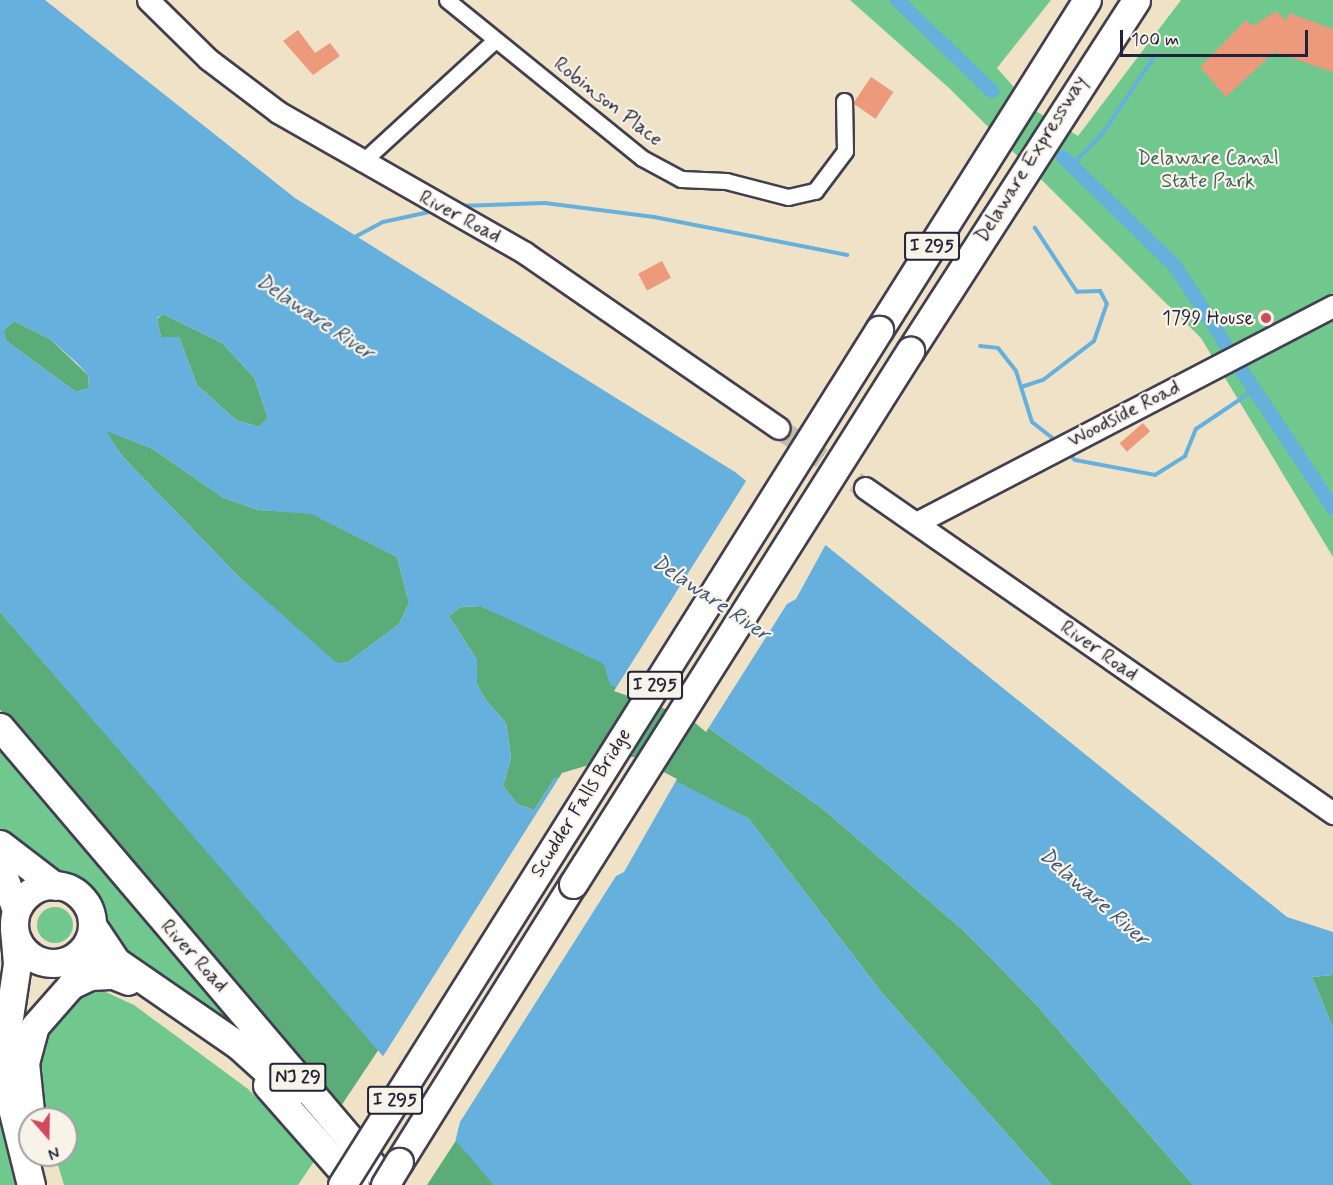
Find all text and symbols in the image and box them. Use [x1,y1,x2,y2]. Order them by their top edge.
scale bar [1123,18,1310,56]
text: 100 m [1131,28,1179,52]
street label: Robinson Place [550,53,666,151]
street label: Delaware Expressway [970,71,1092,247]
park label: Delaware Canal State Park [1139,147,1277,194]
street label: River Road [415,185,505,249]
road number: I 295 [904,231,960,261]
water label: Delaware River [250,268,380,366]
place label: 1799 House [1162,306,1254,330]
marker: 1799 House [1259,311,1273,325]
street label: Woodside Road [1065,376,1183,452]
water label: Delaware River [646,549,776,647]
street label: River Road [1055,615,1143,687]
road number: I 295 [626,670,684,700]
street label: Scudder Falls Bridge [526,725,636,881]
water label: Delaware River [1033,842,1155,952]
street label: River Road [155,915,233,997]
road number: NJ 29 [268,1062,328,1092]
road number: I 295 [366,1085,424,1115]
north arrow [18,1107,78,1167]
text: N [45,1141,62,1164]

